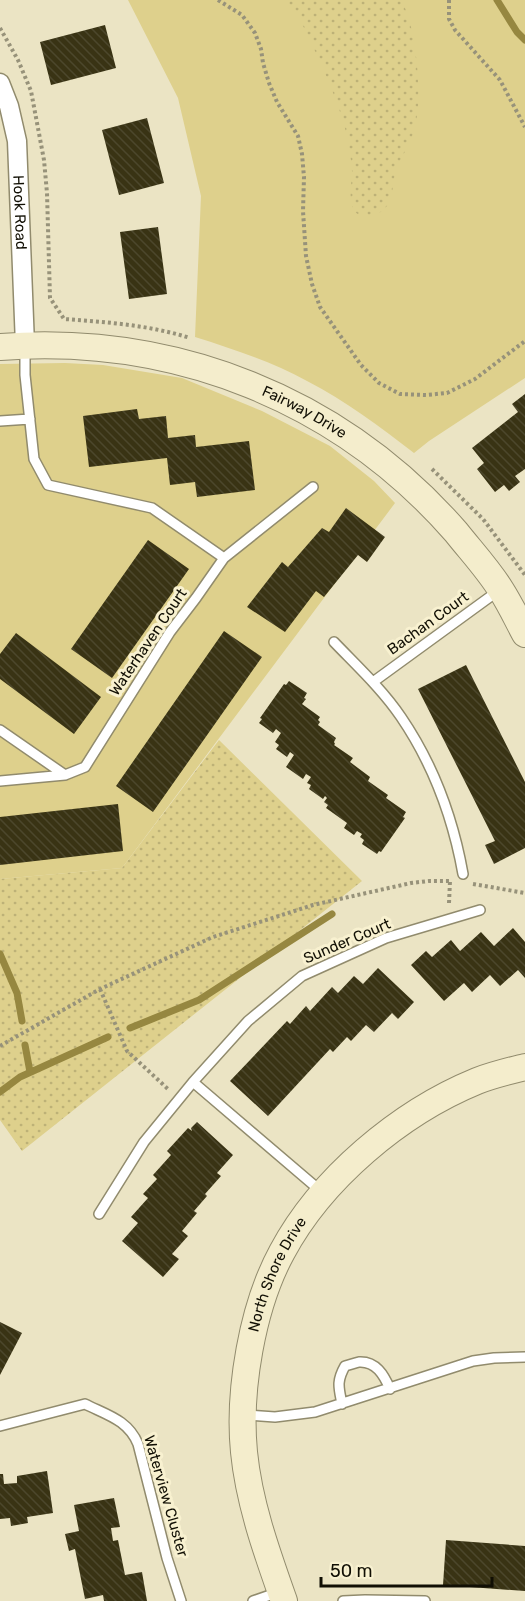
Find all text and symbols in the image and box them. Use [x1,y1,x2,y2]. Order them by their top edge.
street label: Hook Road [9,175,30,250]
street label: Fairway Drive [259,382,350,442]
street label: Waterhaven Court [105,585,191,699]
street label: Bachan Court [384,587,472,658]
street label: Sunder Court [301,914,393,967]
street label: North Shore Drive [244,1213,310,1334]
street label: Waterview Cluster [140,1433,192,1559]
scale bar [321,1550,492,1588]
text: 50 m [330,1560,373,1582]

